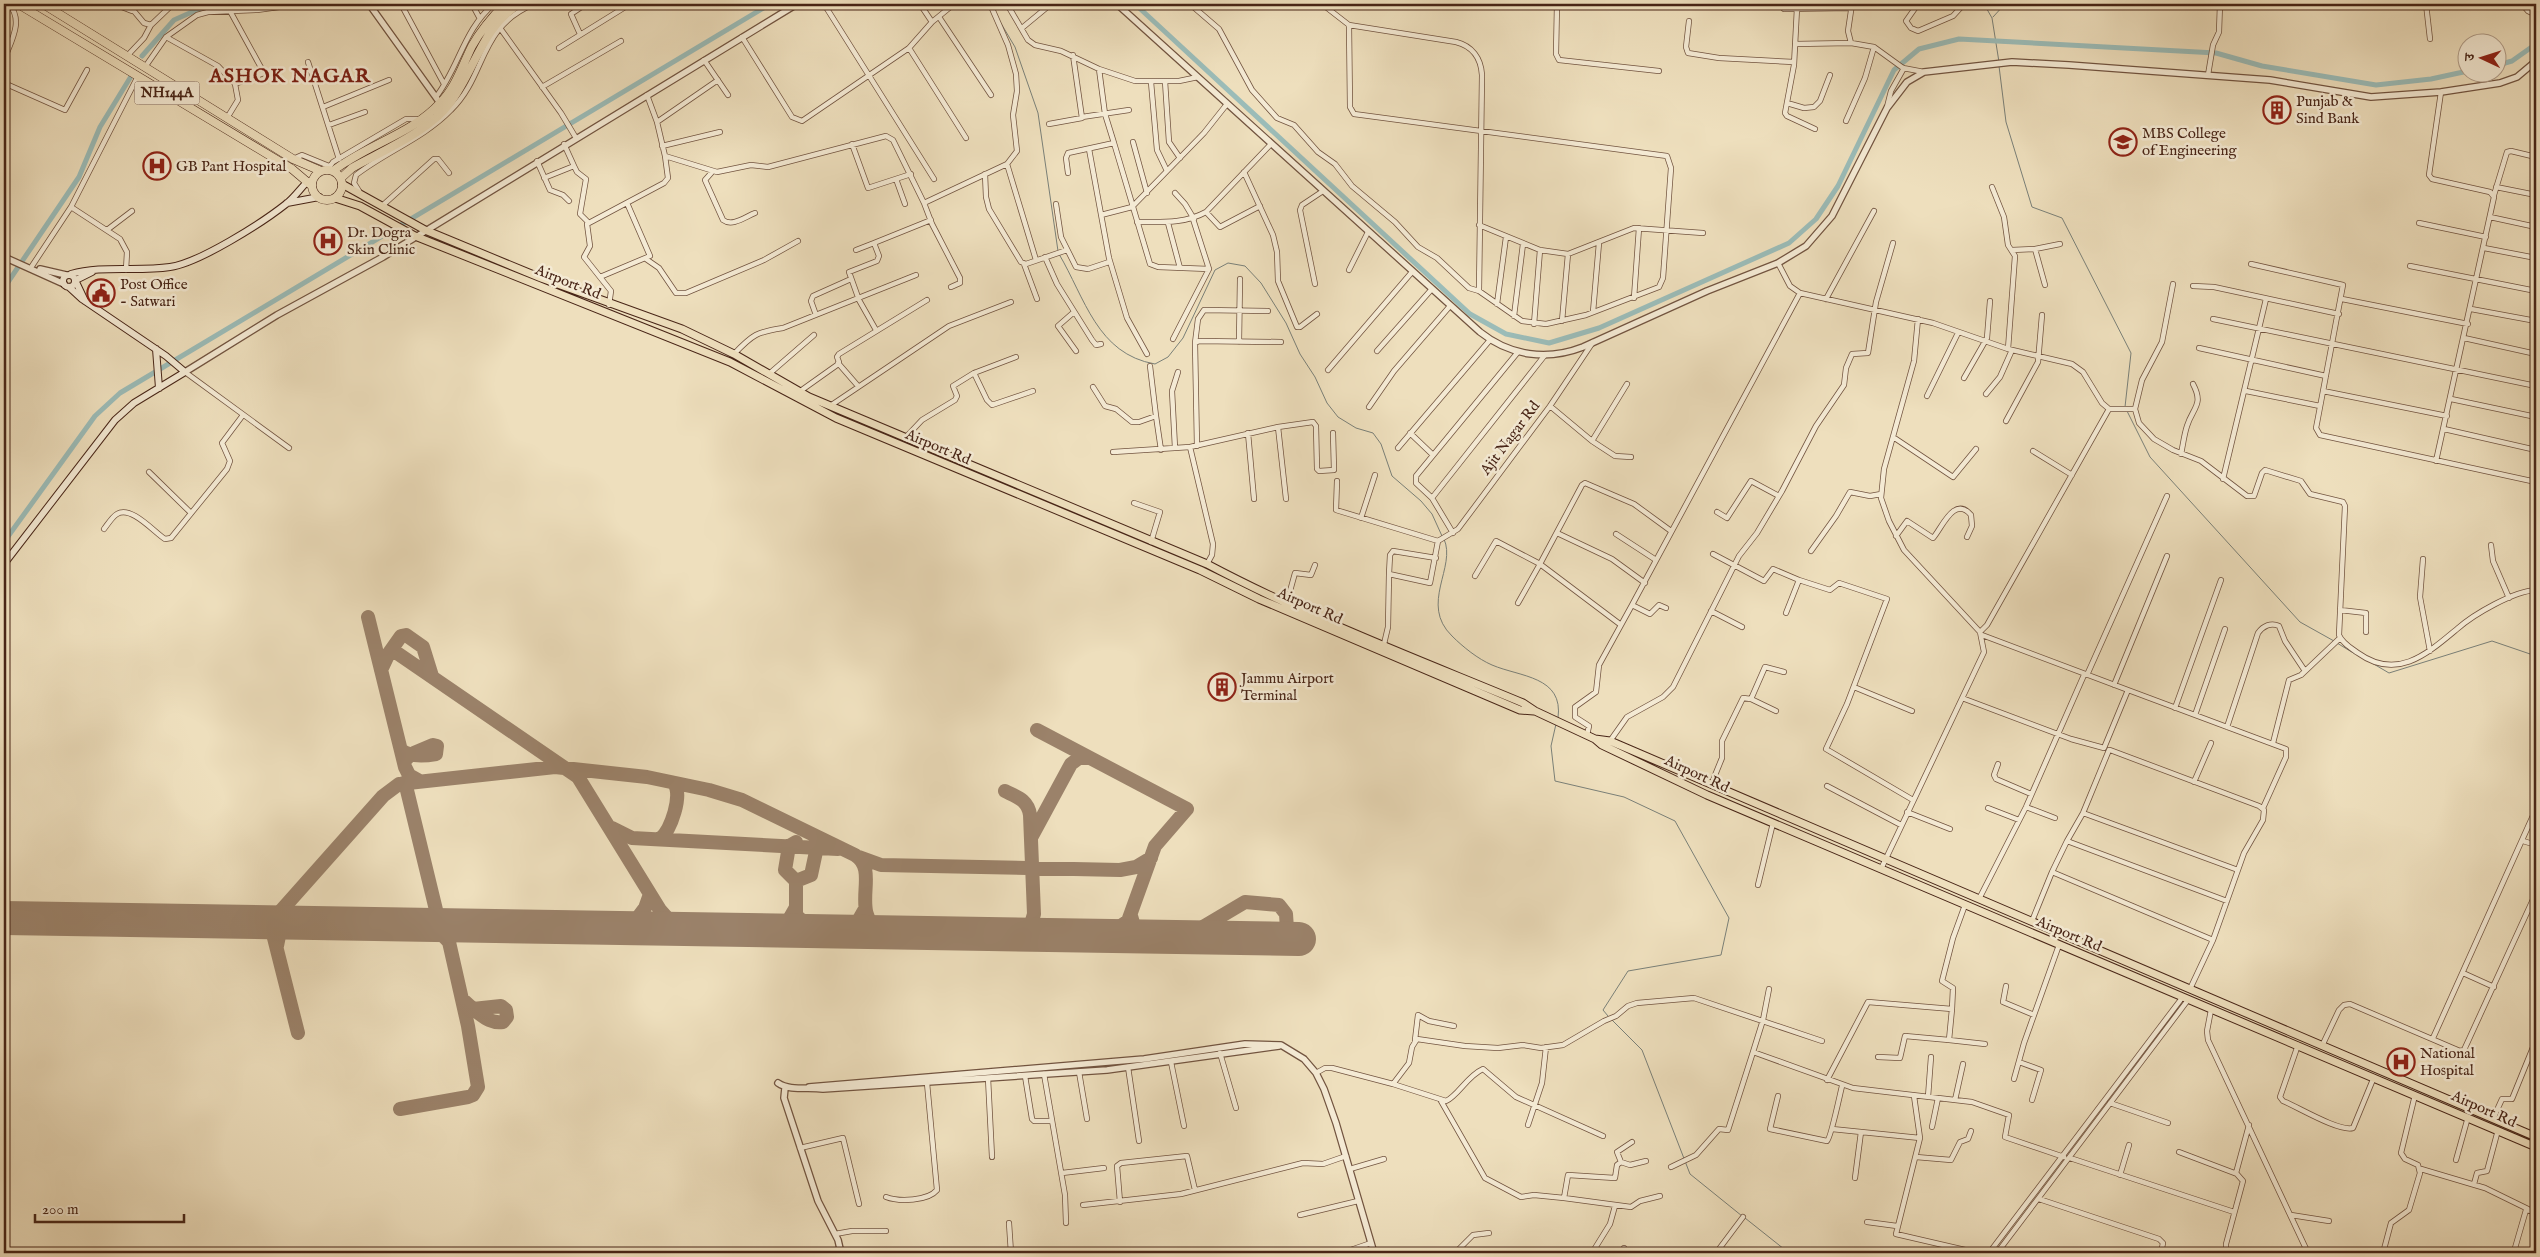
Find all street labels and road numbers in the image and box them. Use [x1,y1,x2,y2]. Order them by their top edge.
road number: NH144A [134,82,200,105]
street label: Airport Rd [531,260,605,304]
street label: Ajit Nagar Rd [1475,396,1545,480]
street label: Airport Rd [902,424,974,470]
street label: Airport Rd [1274,583,1346,629]
street label: Airport Rd [1661,750,1733,798]
street label: Airport Rd [2033,911,2105,957]
street label: Airport Rd [2448,1086,2520,1132]

